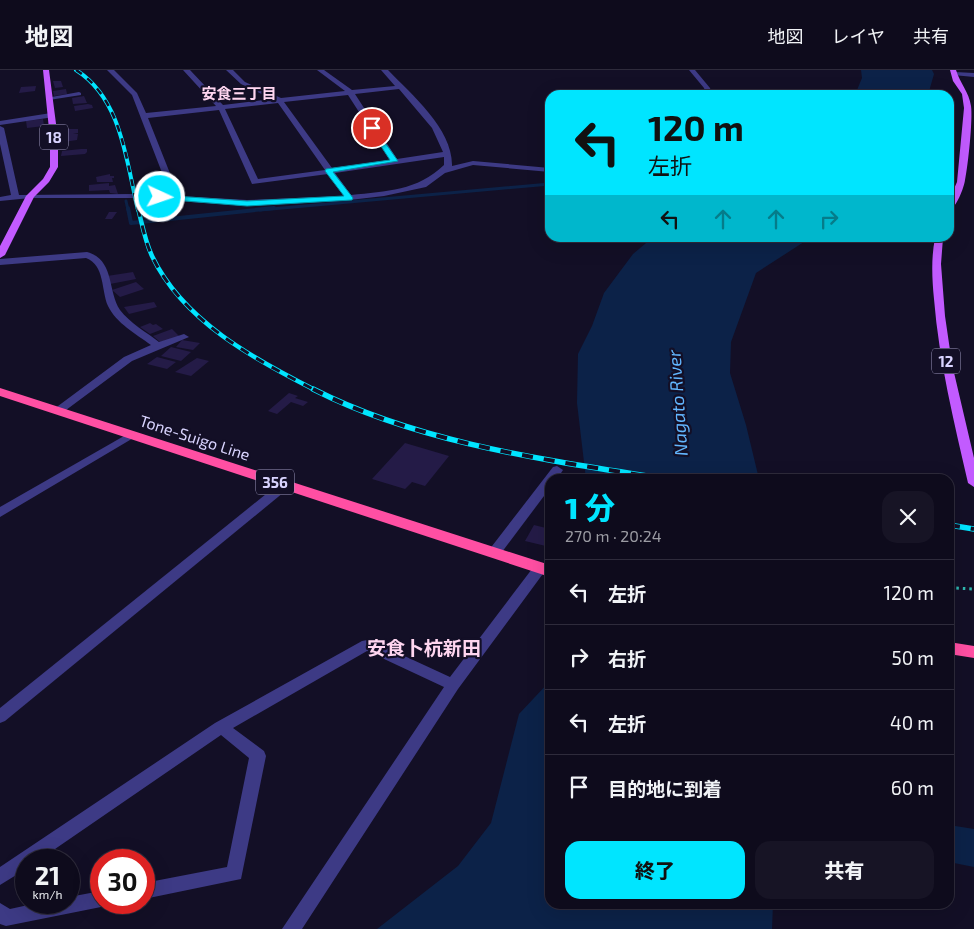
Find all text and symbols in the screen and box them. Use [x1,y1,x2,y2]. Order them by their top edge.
text: 地図 [25,21,73,50]
text: 地図 [768,25,804,47]
text: レイヤ [832,25,885,47]
text: 共有 [913,25,949,47]
district label: 安食三丁目 [201,84,277,102]
text: 120 m [648,106,744,148]
pin [351,107,393,149]
icon: left [565,110,630,175]
icon: arrive [358,114,386,142]
road number: 18 [40,124,68,150]
text: 左折 [648,152,692,178]
position arrow [133,170,185,222]
icon: left [656,205,684,233]
icon: ahead [709,205,737,233]
icon: ahead [762,205,790,233]
icon: right [815,205,843,233]
water label: Nagato River [662,348,692,457]
road number: 12 [932,348,960,374]
street label: Tone-Suigo Line [137,410,253,464]
road number: 356 [256,470,294,494]
text: 1 分 [565,489,615,525]
button: close [882,491,934,543]
text: 270 m · 20:24 [565,526,662,545]
icon: left [565,578,593,606]
text: 120 m [883,581,934,604]
text: 左折 [608,582,646,605]
district label: 安食卜杭新田 [367,636,481,659]
icon: right [565,643,593,671]
text: 50 m [891,646,934,669]
text: 右折 [608,647,646,670]
icon: left [565,708,593,736]
text: 40 m [890,711,934,734]
text: 左折 [608,712,646,735]
icon: arrive [565,773,593,801]
text: 60 m [891,776,934,799]
text: 目的地に到着 [608,777,722,800]
button: 終了 [565,841,745,899]
button: 共有 [755,841,934,899]
speed limit sign: 30 [90,849,155,914]
text: 21 [35,860,60,890]
text: km/h [33,887,62,901]

